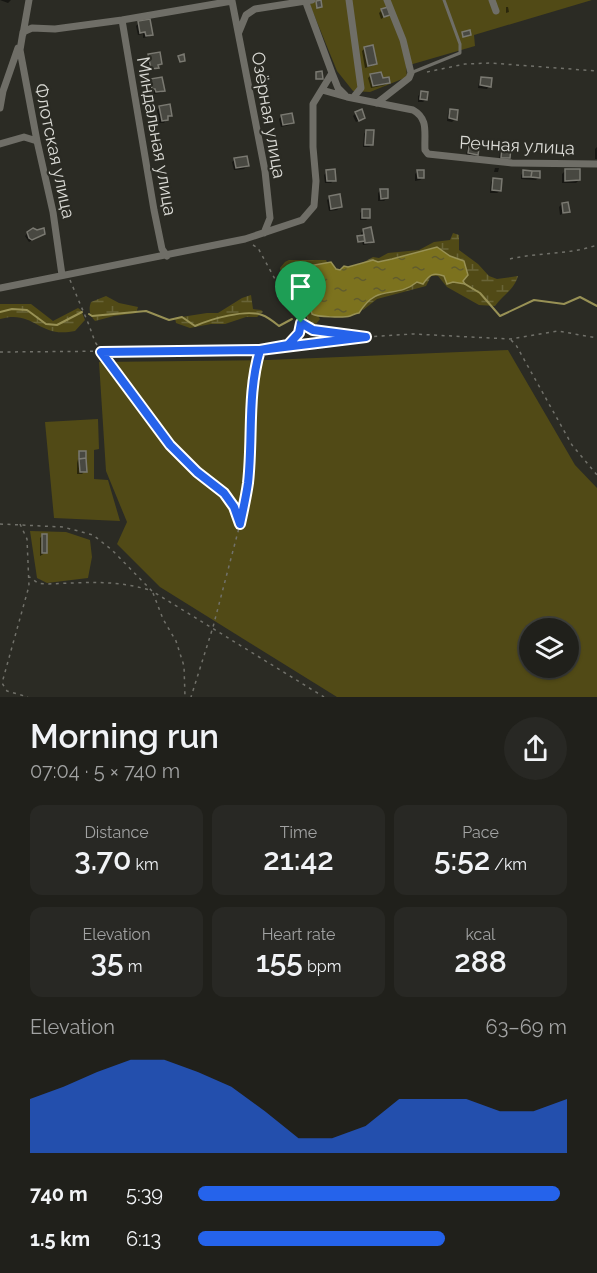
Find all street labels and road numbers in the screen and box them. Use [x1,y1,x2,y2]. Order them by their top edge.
street label: Озёрная улица [248,50,290,180]
street label: Миндальная улица [133,55,181,217]
street label: Флотская улица [30,82,80,220]
street label: Речная улица [459,131,575,159]

